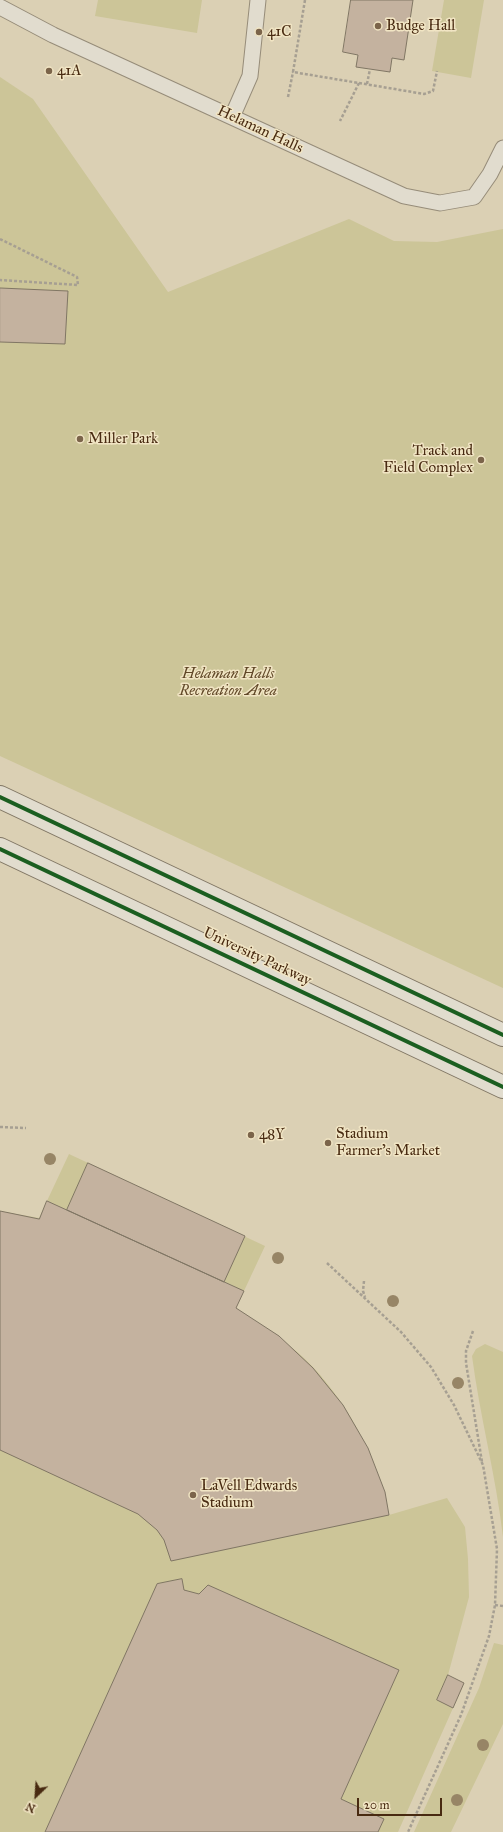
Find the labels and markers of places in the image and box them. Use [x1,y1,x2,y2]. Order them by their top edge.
place label: Budge Hall [386,17,455,35]
marker: Budge Hall [373,21,383,31]
place label: 41C [267,23,292,41]
marker: 41C [254,27,264,37]
place label: 41A [57,62,81,80]
marker: 41A [44,66,54,76]
place label: Miller Park [88,430,158,448]
marker: Miller Park [75,434,85,444]
place label: Track and Field Complex [383,442,473,477]
marker: Track and Field Complex [476,455,486,465]
place label: Stadium Farmer's Market [336,1125,440,1160]
place label: 48Y [259,1126,285,1144]
marker: 48Y [246,1130,256,1140]
marker: Stadium Farmer's Market [323,1138,333,1148]
place label: LaVell Edwards Stadium [201,1477,297,1512]
marker: LaVell Edwards Stadium [188,1490,198,1500]

